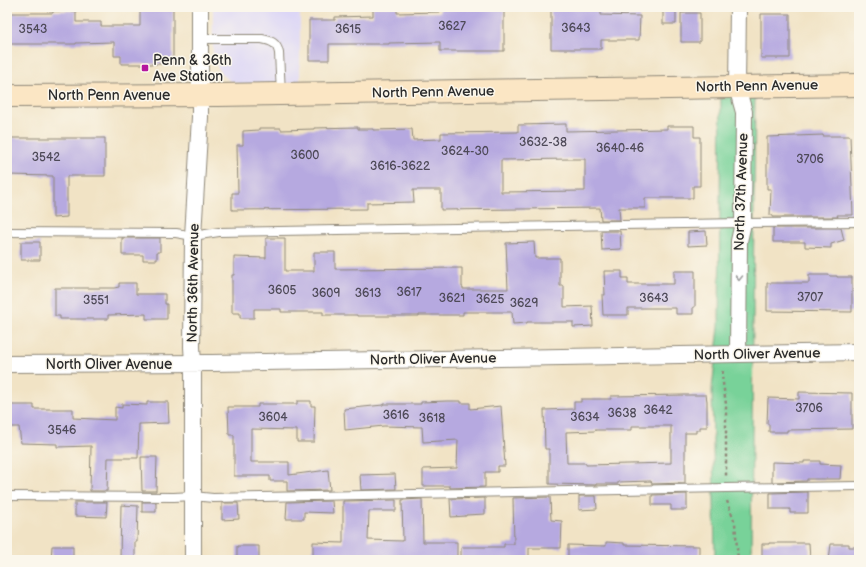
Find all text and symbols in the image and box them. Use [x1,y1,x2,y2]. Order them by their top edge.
house number: 3627 [438,19,466,34]
house number: 3643 [561,21,591,36]
house number: 3543 [19,22,47,37]
house number: 3615 [335,22,361,37]
place label: Penn & 36th Ave Station [153,52,232,85]
marker: Penn & 36th Ave Station [140,63,150,73]
street label: North Penn Avenue [696,76,818,96]
street label: North Penn Avenue [372,82,494,102]
street label: North Penn Avenue [48,87,170,104]
street label: North 37th Avenue [730,133,752,251]
house number: 3632-38 [519,135,567,150]
house number: 3640-46 [596,141,644,156]
house number: 3624-30 [441,144,489,159]
house number: 3600 [291,148,319,163]
house number: 3542 [32,150,60,165]
house number: 3706 [796,152,824,167]
house number: 3616-3622 [370,159,430,174]
street label: North 36th Avenue [183,223,203,343]
one-way arrow [735,275,743,281]
house number: 3605 [268,283,296,298]
house number: 3617 [396,285,422,300]
house number: 3609 [312,286,340,301]
house number: 3613 [355,286,381,301]
house number: 3707 [797,290,823,305]
house number: 3621 [439,291,465,306]
house number: 3643 [639,291,669,306]
house number: 3625 [476,292,504,307]
house number: 3551 [83,293,109,308]
house number: 3629 [510,296,538,311]
street label: North Oliver Avenue [693,344,821,364]
street label: North Oliver Avenue [369,349,497,369]
street label: North Oliver Avenue [46,356,172,373]
house number: 3706 [795,401,823,416]
house number: 3642 [643,403,673,418]
house number: 3638 [607,406,637,421]
house number: 3616 [383,408,409,423]
house number: 3604 [258,410,288,425]
house number: 3634 [570,410,600,425]
house number: 3618 [419,411,445,426]
house number: 3546 [48,423,76,438]

